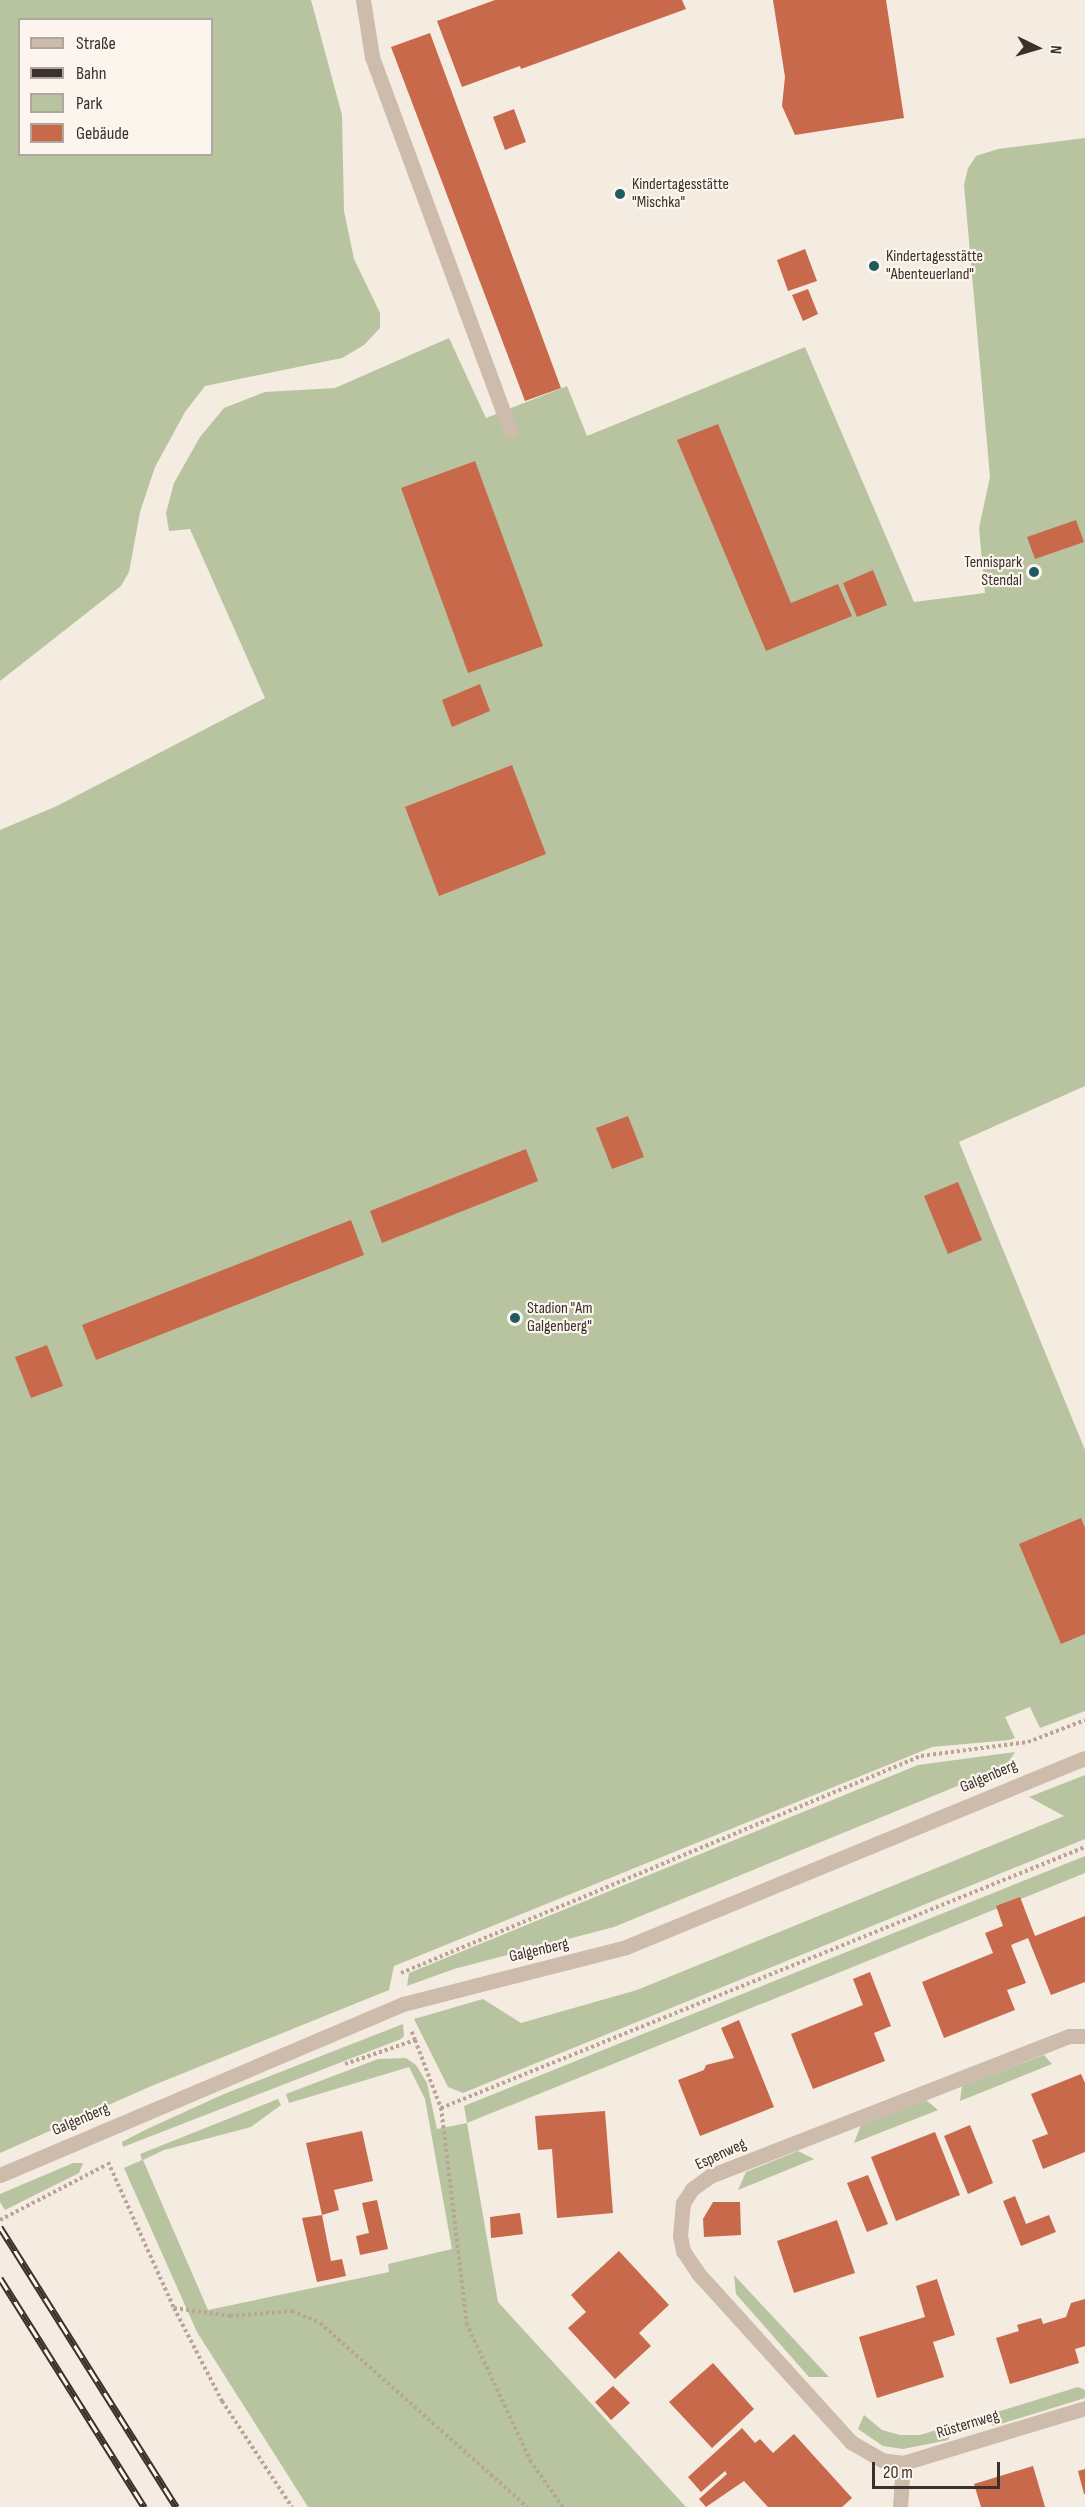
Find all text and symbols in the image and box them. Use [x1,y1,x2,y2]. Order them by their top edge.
legend [18,18,213,156]
north arrow [1007,18,1067,78]
text: Straße [76,33,116,54]
text: N [1046,45,1065,55]
text: Bahn [76,63,106,84]
text: Park [76,93,102,114]
text: Gebäude [76,123,129,144]
place label: Kindertagesstätte "Mischka" [632,175,729,213]
marker: Kindertagesstätte "Mischka" [613,187,627,201]
place label: Kindertagesstätte "Abenteuerland" [886,247,983,285]
marker: Kindertagesstätte "Abenteuerland" [867,259,881,273]
place label: Tennispark Stendal [964,553,1022,591]
marker: Tennispark Stendal [1027,565,1041,579]
place label: Stadion "Am Galgenberg" [527,1299,593,1337]
marker: Stadion "Am Galgenberg" [508,1311,522,1325]
street label: Galgenberg [958,1756,1020,1798]
street label: Galgenberg [507,1935,571,1967]
street label: Galgenberg [50,2099,112,2141]
street label: Espenweg [692,2135,750,2175]
street label: Rüsternweg [935,2406,1001,2444]
scale bar [875,2450,1002,2488]
text: 20 m [883,2462,913,2483]

